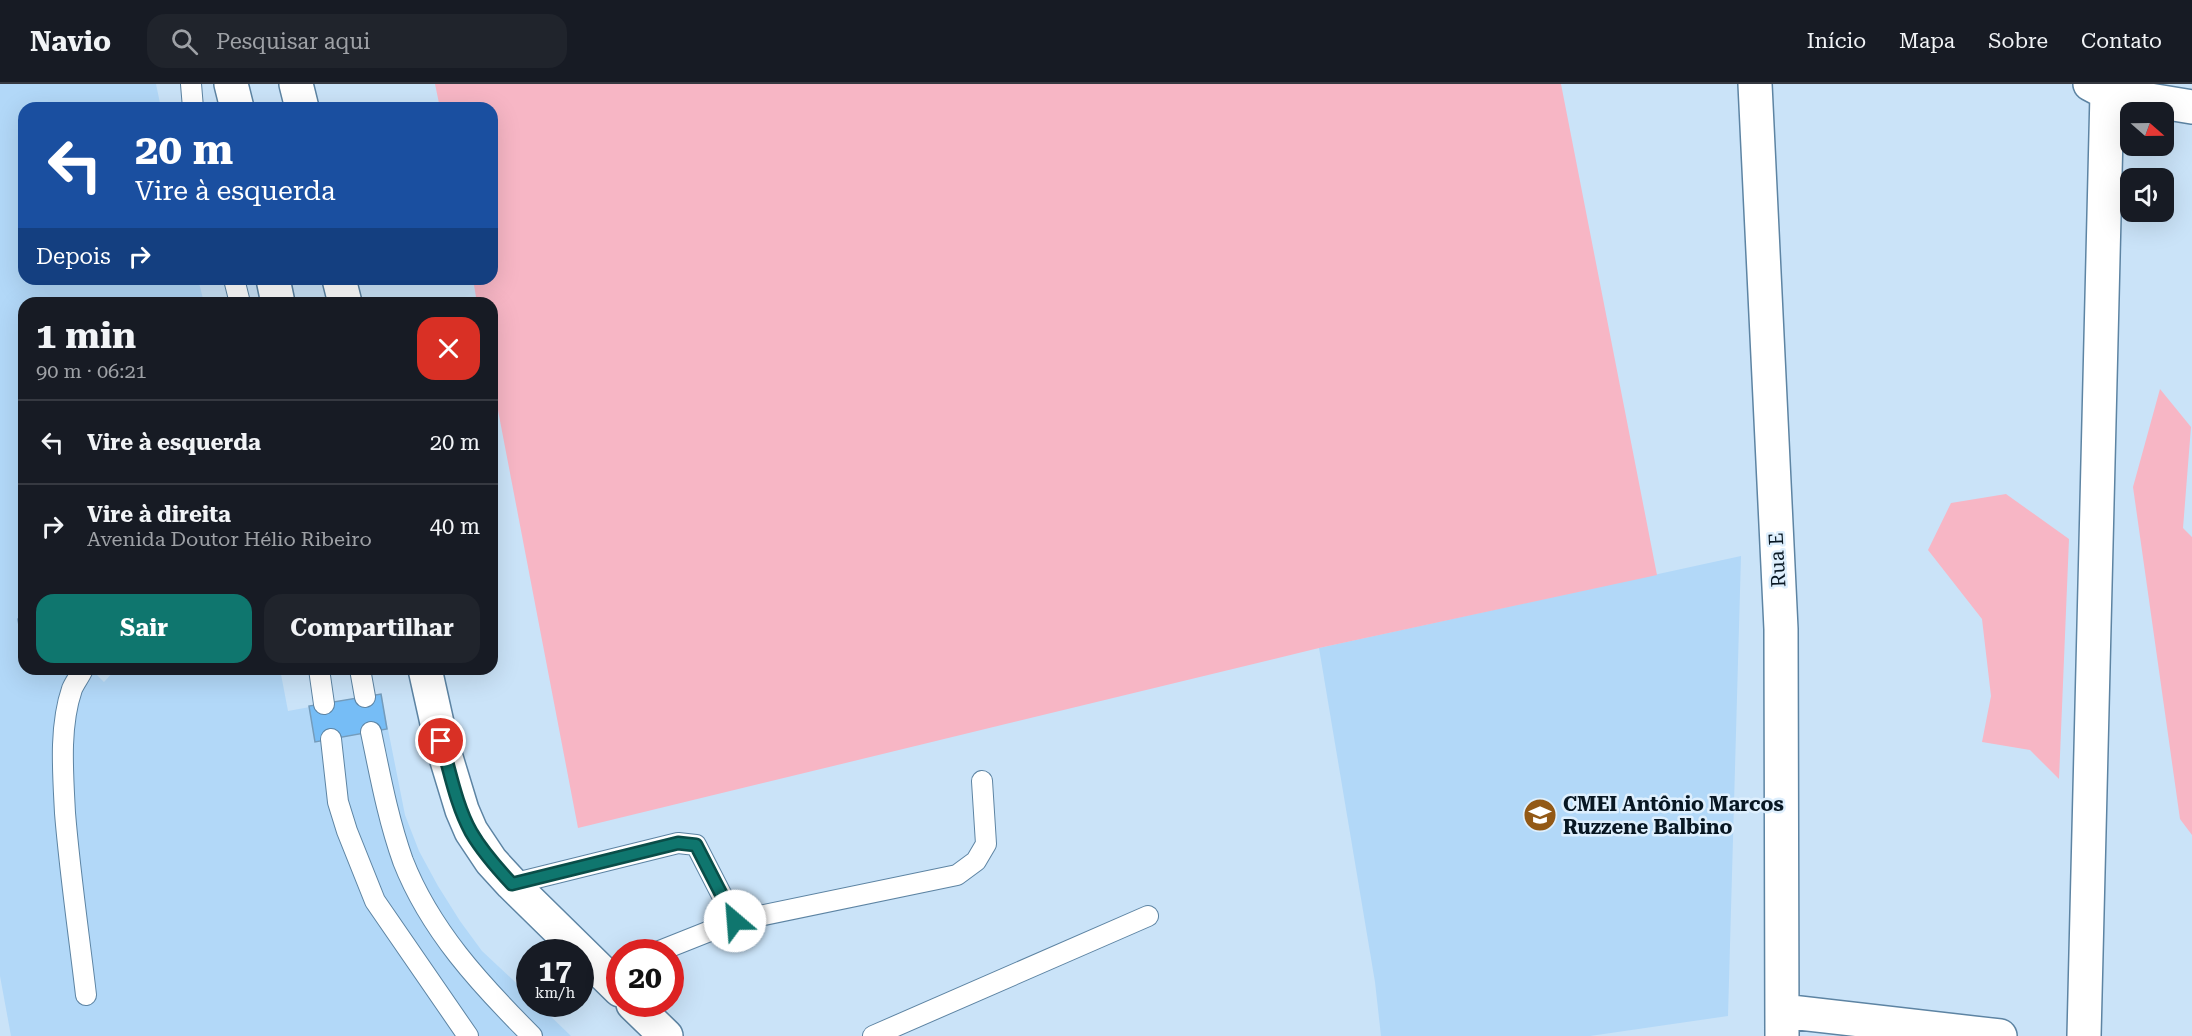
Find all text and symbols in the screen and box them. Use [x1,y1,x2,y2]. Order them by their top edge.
search box [147,14,567,68]
text: Navio [30,25,111,58]
icon: search [168,25,201,58]
text: Pesquisar aqui [216,29,370,54]
text: Início [1807,29,1866,53]
text: Mapa [1899,29,1955,53]
text: Sobre [1988,29,2048,53]
text: Contato [2081,29,2162,53]
north arrow [2120,102,2174,156]
map controls [2120,102,2174,222]
text: 20 m [135,125,233,174]
icon: left [36,126,114,204]
button: sound [2120,168,2174,222]
text: Vire à esquerda [135,175,336,207]
icon: right [123,240,156,273]
text: Depois [36,244,111,269]
text: 1 min [36,315,136,357]
button: close [417,317,480,380]
text: 90 m · 06:21 [36,359,147,383]
icon: left [36,426,69,459]
text: Vire à esquerda [87,430,261,455]
text: 20 m [430,430,480,455]
text: Vire à direita [87,502,231,527]
icon: right [36,510,69,543]
text: 40 m [430,514,480,539]
text: Avenida Doutor Hélio Ribeiro [87,527,372,551]
street label: Rua E [1764,532,1790,588]
button: Sair [36,594,252,663]
button: Compartilhar [264,594,480,663]
pin [415,715,466,766]
icon: arrive [424,724,457,757]
place label: CMEI Antônio Marcos Ruzzene Balbino [1563,792,1784,839]
school or university icon: CMEI Antônio Marcos Ruzzene Balbino [1522,797,1558,833]
position arrow [703,889,767,953]
speed limit sign: 20 [606,939,684,1017]
text: 17 [538,953,572,988]
text: km/h [535,984,575,1002]

